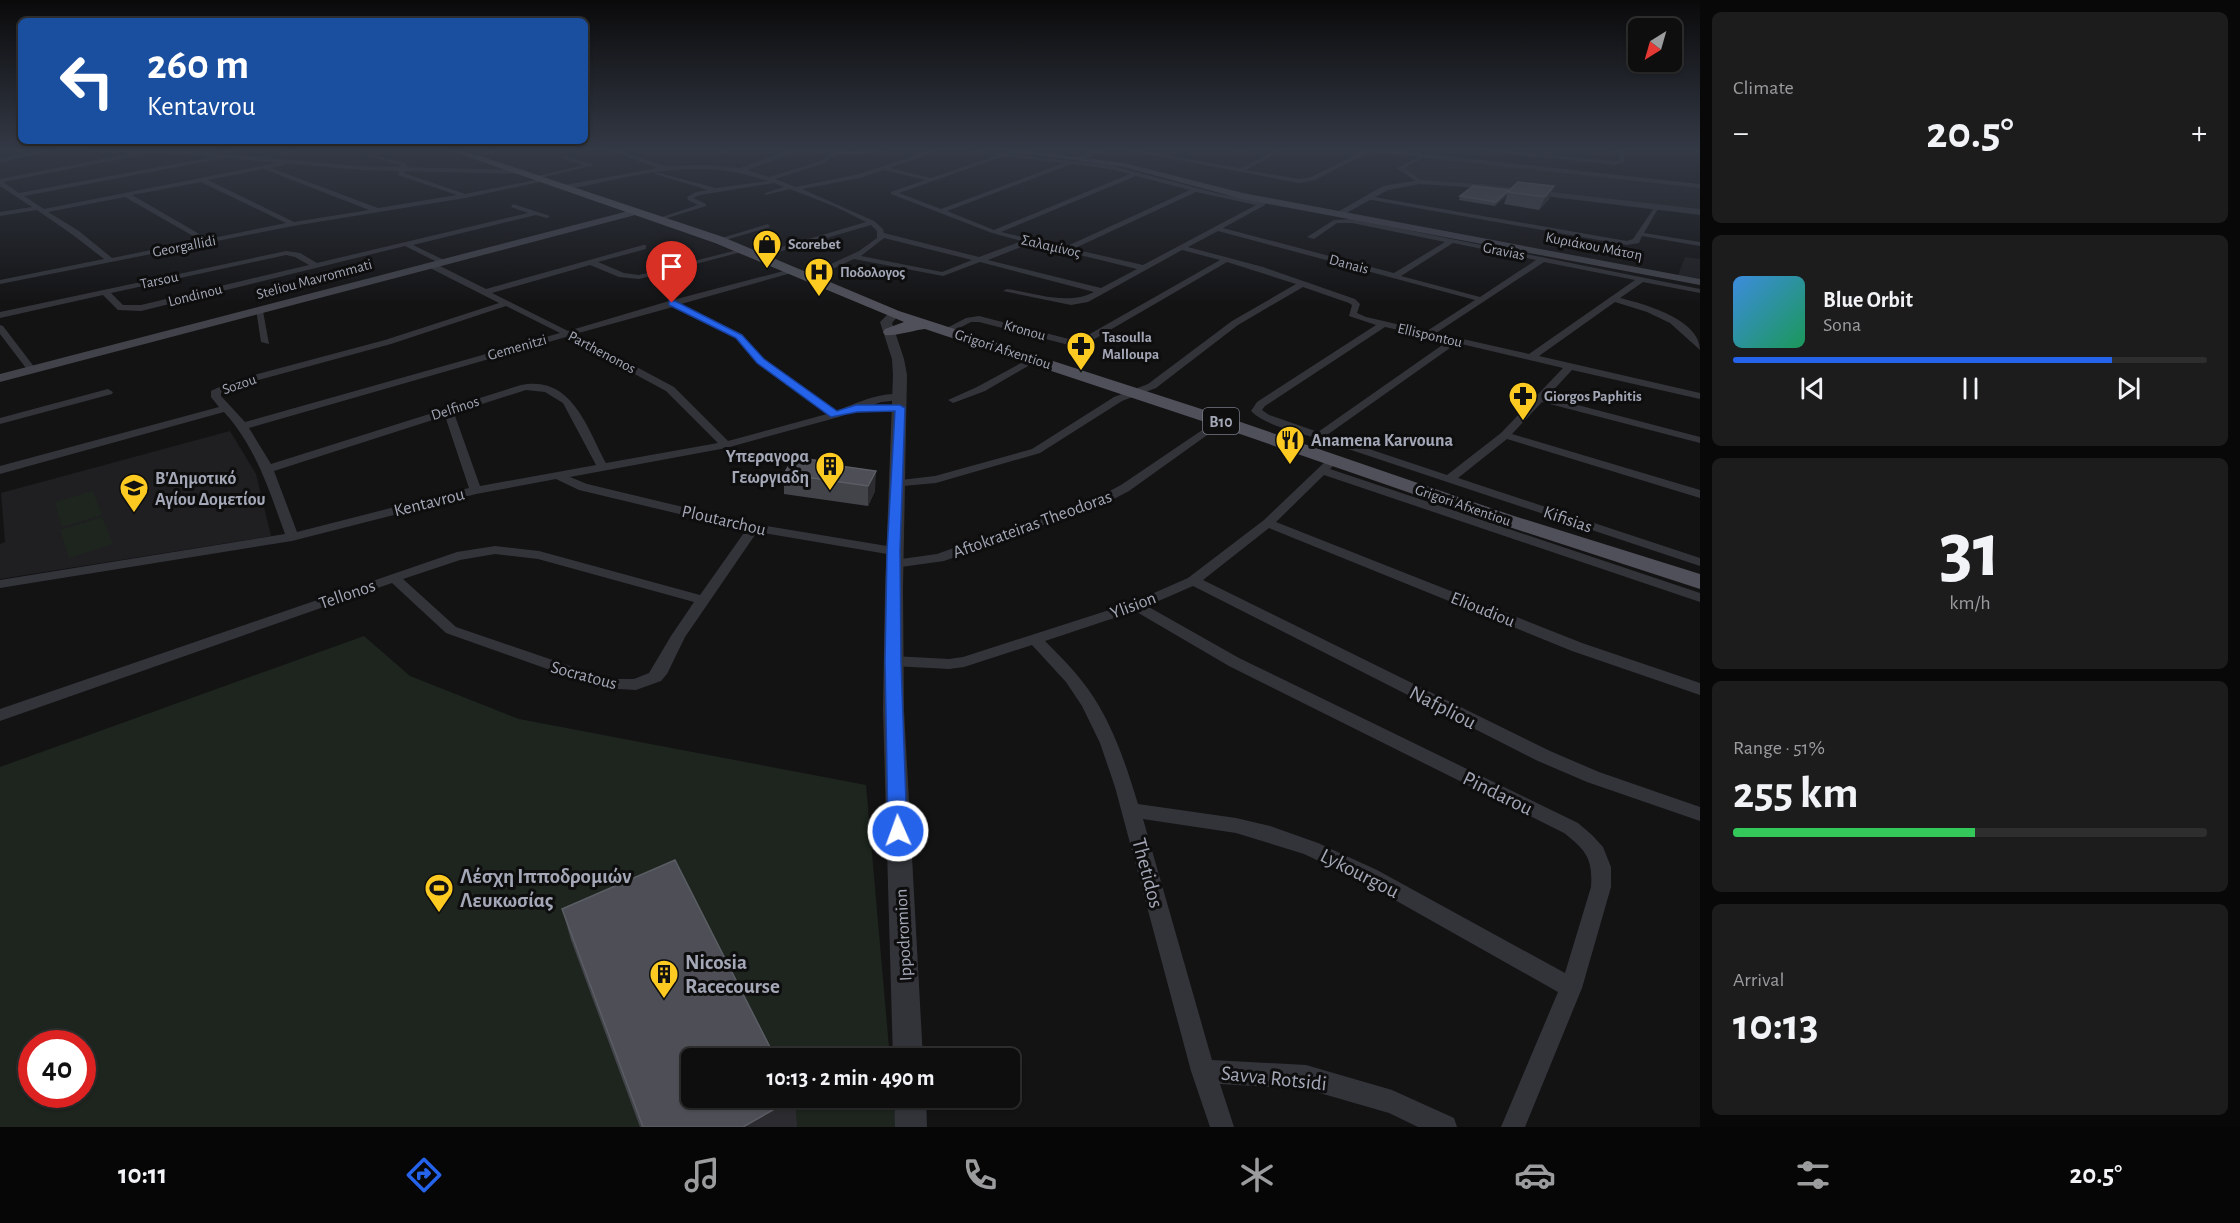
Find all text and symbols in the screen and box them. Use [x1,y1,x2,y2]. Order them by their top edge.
north arrow [1628,18,1682,72]
map controls [1628,18,1682,72]
icon: left [48,42,126,120]
text: 260 m [147,44,249,86]
text: Climate [1733,78,1794,98]
text: Kentavrou [147,93,255,120]
text: 20.5° [1926,111,2014,156]
text: − [1733,117,1749,150]
text: + [2191,117,2207,150]
shop icon: Scorebet [751,228,783,270]
street label: Κυριάκου Μάτση [1544,230,1644,263]
street label: Σαλαμίνος [1020,232,1082,261]
street label: Georgallidi [151,233,217,260]
place label: Scorebet [788,237,841,252]
street label: Gravias [1482,240,1526,263]
pin [646,241,697,303]
icon: arrive [655,250,688,283]
street label: Danais [1327,252,1370,277]
hospital icon: Ποδολογος [803,256,835,298]
street label: Steliou Mavrommati [255,257,374,302]
place label: Ποδολογος [840,265,905,280]
street label: Tarsou [139,269,180,292]
street label: Londinou [167,281,224,309]
text: Blue Orbit [1823,289,1913,311]
text: Sona [1823,315,1861,335]
street label: Kronou [1002,317,1048,344]
street label: Ellispontou [1396,321,1464,350]
street label: Grigori Afxentiou [953,327,1053,372]
street label: Parthenonos [566,328,638,376]
pharmacy icon: Tasoulla Malloupa [1065,330,1097,372]
place label: Tasoulla Malloupa [1102,330,1159,362]
street label: Gemenitzi [486,332,548,363]
street label: Sozou [220,372,258,397]
icon: previous [1796,372,1829,405]
icon: pause [1954,372,1987,405]
icon: next [2112,372,2145,405]
pharmacy icon: Giorgos Paphitis [1507,380,1539,422]
place label: Giorgos Paphitis [1544,389,1642,404]
street label: Delfinos [429,394,481,423]
road number: B10 [1203,408,1239,434]
restaurant icon: Anamena Karvouna [1274,424,1306,466]
place label: Anamena Karvouna [1311,432,1453,450]
place label: Υπεραγορα Γεωργιαδη [726,448,809,487]
building icon: Υπεραγορα Γεωργιαδη [814,450,846,492]
place label: Β'Δημοτικό Αγίου Δομετίου [155,469,266,509]
school or university icon: Β'Δημοτικό Αγίου Δομετίου [118,472,150,514]
street label: Grigori Afxentiou [1413,482,1513,529]
street label: Kentavrou [392,485,466,520]
street label: Aftokrateiras Theodoras [950,488,1114,562]
street label: Ploutarchou [680,503,768,539]
street label: Kifisias [1541,503,1594,537]
text: 31 [1939,513,2001,591]
street label: Tellonos [317,577,378,613]
street label: Ylision [1108,589,1159,623]
street label: Elioudiou [1448,589,1517,631]
text: km/h [1949,593,1991,613]
street label: Socratous [549,658,619,693]
street label: Nafpliou [1406,682,1480,733]
text: Range · 51% [1733,738,1825,758]
street label: Pindarou [1459,768,1536,819]
text: 255 km [1733,771,1858,816]
position arrow [866,799,930,863]
street label: Thetidos [1128,836,1167,910]
street label: Lykourgou [1317,845,1403,902]
place label: Λέσχη Ιπποδρομιών Λευκωσίας [460,866,631,911]
sports icon: Λέσχη Ιπποδρομιών Λευκωσίας [423,872,455,914]
street label: Ippodromion [893,888,915,982]
place label: Nicosia Racecourse [685,952,780,997]
building icon: Nicosia Racecourse [648,958,680,1000]
text: Arrival [1733,970,1784,990]
text: 10:13 [1733,1003,1819,1048]
speed limit sign: 40 [18,1030,96,1108]
street label: Savva Rotsidi [1220,1063,1328,1094]
text: 10:13 · 2 min · 490 m [766,1067,935,1089]
icon: directions [403,1154,445,1196]
icon: music [681,1154,723,1196]
icon: phone [959,1154,1001,1196]
icon: climate [1236,1154,1278,1196]
icon: car [1514,1154,1556,1196]
icon: filters [1792,1154,1834,1196]
text: 10:11 [118,1161,167,1188]
text: 20.5° [2070,1161,2122,1188]

